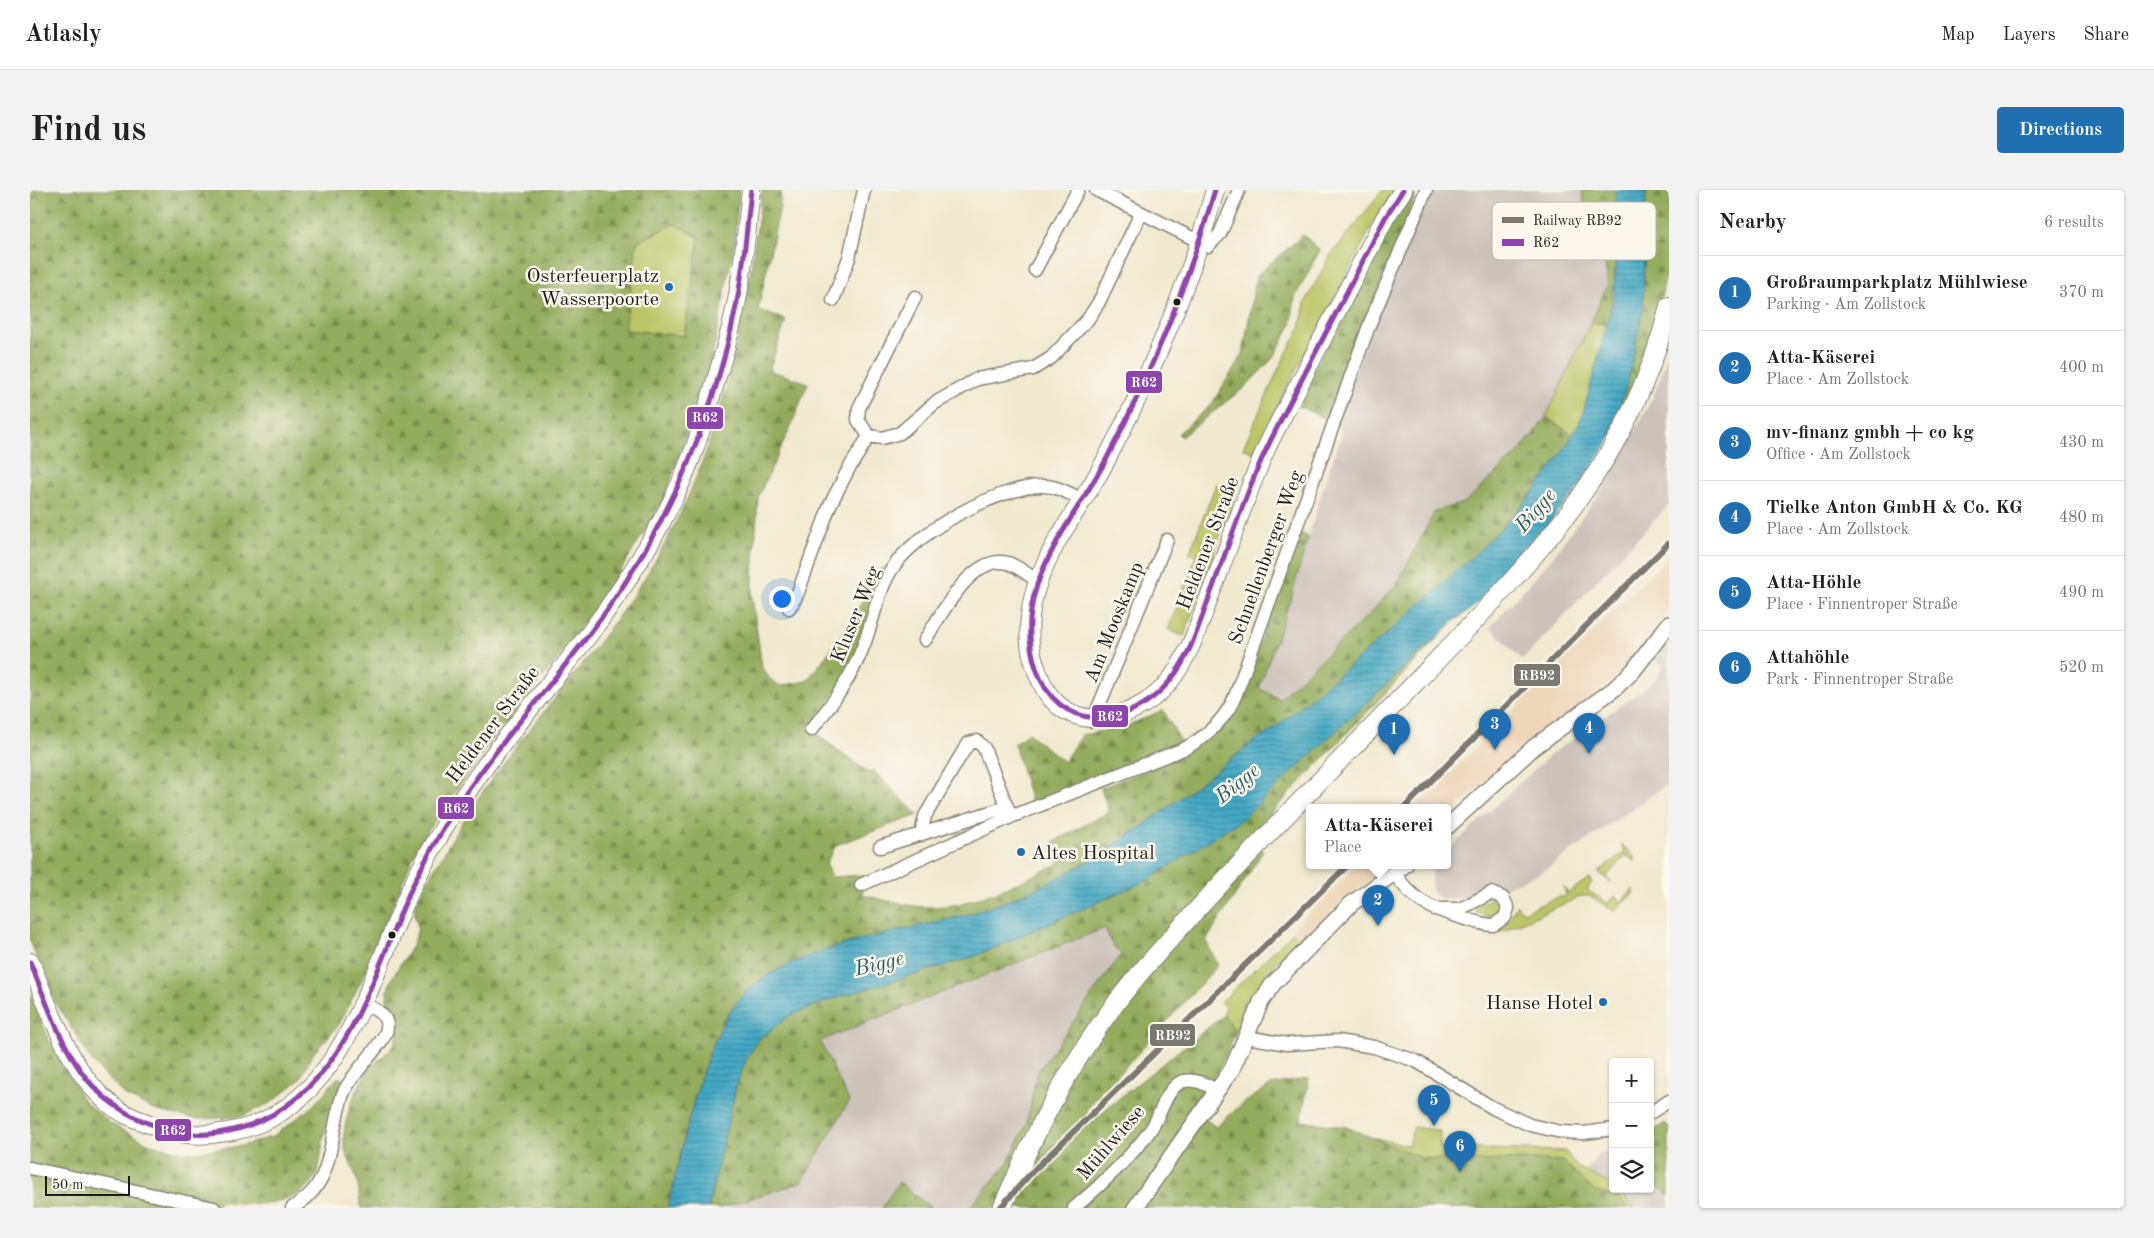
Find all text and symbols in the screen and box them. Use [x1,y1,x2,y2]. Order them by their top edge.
text: Atlasly [25,23,102,47]
text: Map [1941,26,1975,44]
text: Layers [2003,26,2055,44]
text: Share [2083,26,2129,44]
button: Directions [1997,107,2124,153]
text: Find us [30,113,146,148]
legend [1492,202,1656,260]
text: Nearby [1719,212,1787,233]
text: Railway RB92 [1533,214,1622,228]
text: 6 results [2044,215,2104,231]
text: R62 [1533,236,1559,250]
place label: Osterfeuerplatz Wasserpoorte [527,267,659,310]
text: Großraumparkplatz Mühlwiese [1766,274,2028,293]
marker: Osterfeuerplatz Wasserpoorte [663,281,675,293]
text: 1 [1730,285,1740,301]
text: 370 m [2059,285,2104,301]
unlabelled marker [1172,297,1182,307]
text: Parking · Am Zollstock [1766,297,1926,313]
text: Atta-Käserei [1766,349,1875,368]
text: 2 [1730,360,1740,376]
text: 400 m [2059,360,2104,376]
line badge: R62 [1125,370,1163,394]
text: Place · Am Zollstock [1766,372,1909,388]
text: R62 [1131,376,1157,390]
line badge: R62 [686,406,724,430]
text: R62 [692,411,718,425]
text: mv-finanz gmbh + co kg [1766,424,1974,443]
text: 3 [1730,435,1740,451]
text: 430 m [2059,435,2104,451]
text: Office · Am Zollstock [1766,447,1911,463]
street label: Schnellenberger Weg [1226,468,1308,647]
street label: Heldener Straße [1174,474,1243,613]
water label: Bigge [1511,485,1561,538]
text: Tielke Anton GmbH & Co. KG [1766,499,2023,518]
text: 4 [1730,510,1740,526]
text: 480 m [2059,510,2104,526]
text: Place · Am Zollstock [1766,522,1909,538]
street label: Am Mooskamp [1082,559,1148,686]
street label: Kluser Weg [828,563,885,666]
text: Atta-Höhle [1766,574,1862,593]
text: 5 [1730,585,1740,601]
text: 490 m [2059,585,2104,601]
your location [769,586,795,612]
text: Place · Finnentroper Straße [1766,597,1958,613]
text: Attahöhle [1766,649,1850,668]
text: 6 [1730,660,1740,676]
text: 520 m [2059,660,2104,676]
street label: Heldener Straße [443,663,544,788]
line badge: RB92 [1513,663,1561,687]
text: RB92 [1519,669,1555,683]
text: Park · Finnentroper Straße [1766,672,1953,688]
line badge: R62 [1091,704,1129,728]
pin: 3 [1479,709,1511,750]
text: R62 [1097,710,1123,724]
pin: 4 [1573,713,1605,754]
pin: 1 [1378,714,1410,755]
water label: Bigge [1211,760,1264,809]
line badge: R62 [437,796,475,820]
text: R62 [443,802,469,816]
popup [1306,804,1451,869]
text: Atta-Käserei [1324,817,1433,836]
text: Place [1324,840,1361,856]
place label: Altes Hospital [1031,844,1155,864]
marker: Altes Hospital [1015,846,1027,858]
pin: 2 [1362,885,1394,926]
unlabelled marker [387,930,397,940]
water label: Bigge [851,948,906,981]
place label: Hanse Hotel [1486,994,1593,1014]
marker: Hanse Hotel [1597,996,1609,1008]
line badge: RB92 [1149,1023,1196,1047]
text: RB92 [1155,1029,1191,1043]
map controls [1609,1058,1654,1193]
button: + [1609,1058,1654,1103]
pin: 5 [1418,1085,1450,1126]
street label: Mühlwiese [1074,1102,1149,1184]
button: − [1609,1103,1654,1148]
line badge: R62 [154,1118,192,1142]
text: R62 [160,1124,186,1138]
pin: 6 [1444,1131,1476,1172]
button: layers [1609,1148,1654,1193]
scale bar [45,1173,130,1196]
text: 50 m [52,1178,83,1192]

